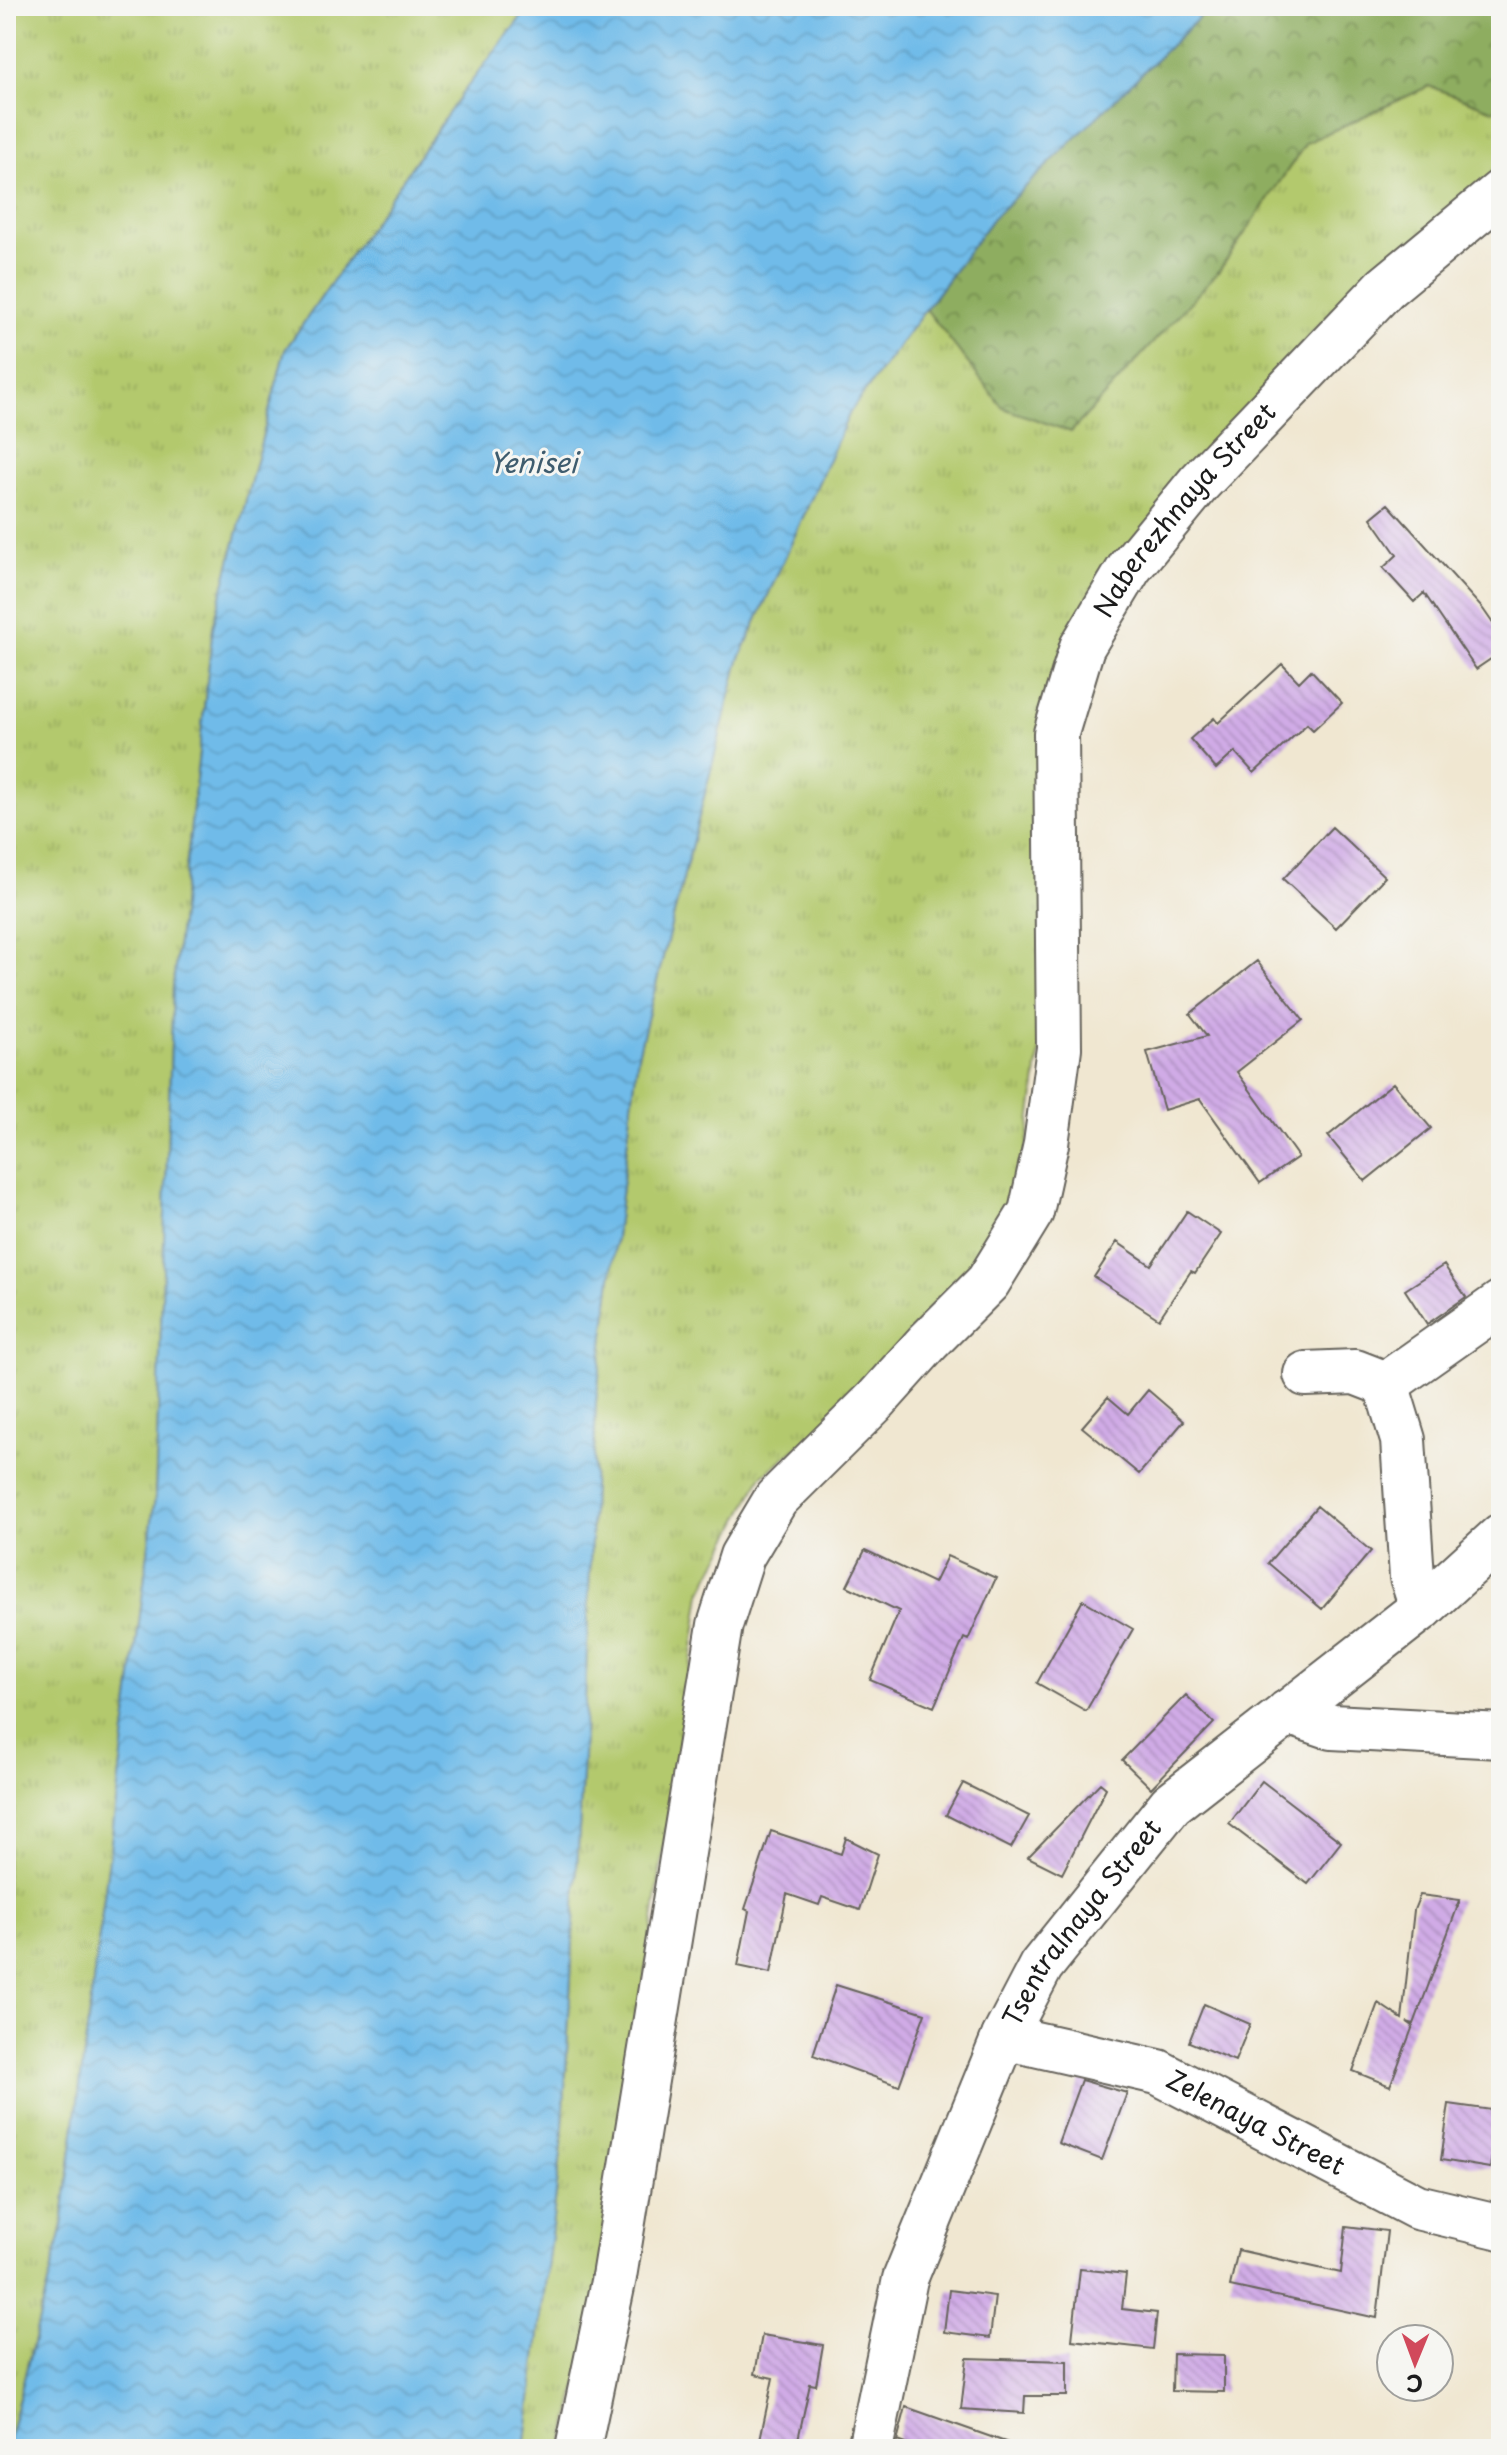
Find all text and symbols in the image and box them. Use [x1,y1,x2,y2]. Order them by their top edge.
street label: Naberezhnaya Street [1083,393,1284,624]
water label: Yenisei [489,440,581,483]
street label: Tsentralnaya Street [992,1810,1170,2033]
street label: Zelenaya Street [1160,2059,1352,2184]
north arrow [1375,2323,1455,2403]
text: С [1406,2368,1423,2401]

